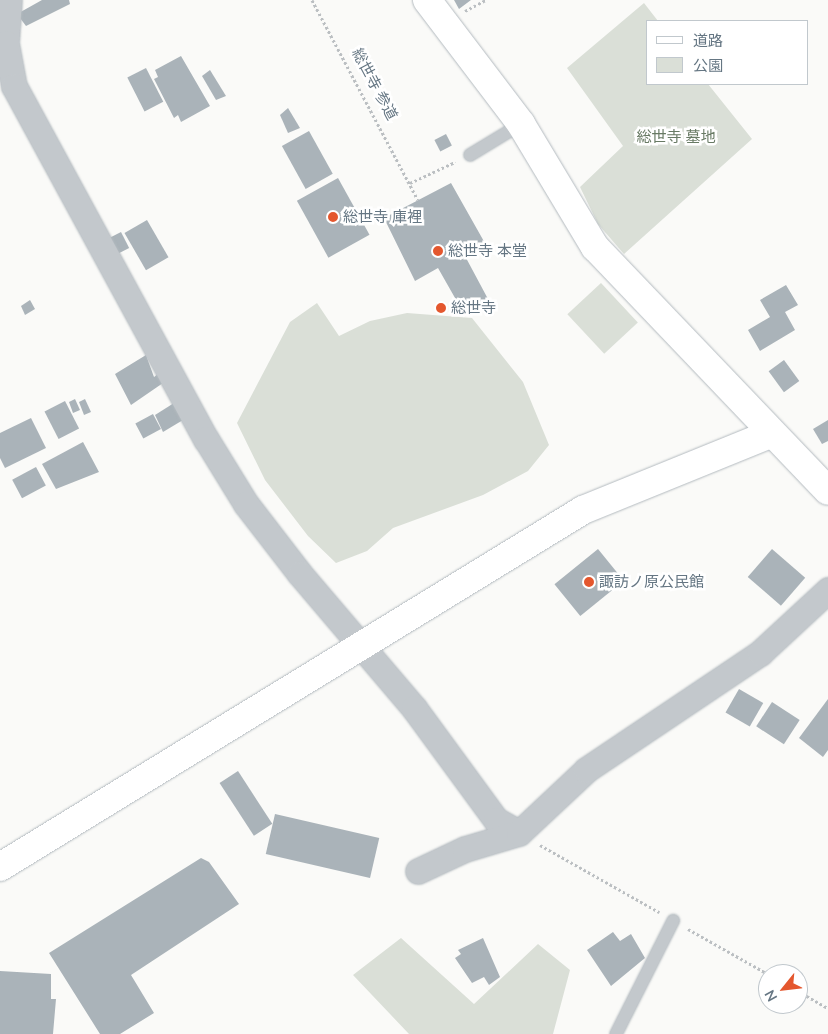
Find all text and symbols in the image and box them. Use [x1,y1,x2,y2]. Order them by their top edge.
legend [646,20,808,85]
text: 道路 [693,31,723,50]
street label: 総世寺 参道 [349,45,401,123]
text: 公園 [693,56,723,75]
park label: 総世寺 墓地 [637,128,715,146]
place label: 総世寺 庫裡 [343,208,422,226]
marker: 総世寺 庫裡 [327,211,339,223]
place label: 総世寺 本堂 [448,242,527,260]
marker: 総世寺 本堂 [432,245,444,257]
place label: 総世寺 [451,299,496,317]
marker: 総世寺 [435,302,447,314]
place label: 諏訪ノ原公民館 [599,573,704,591]
marker: 諏訪ノ原公民館 [583,576,595,588]
north arrow [758,964,808,1014]
text: N [760,987,781,1005]

